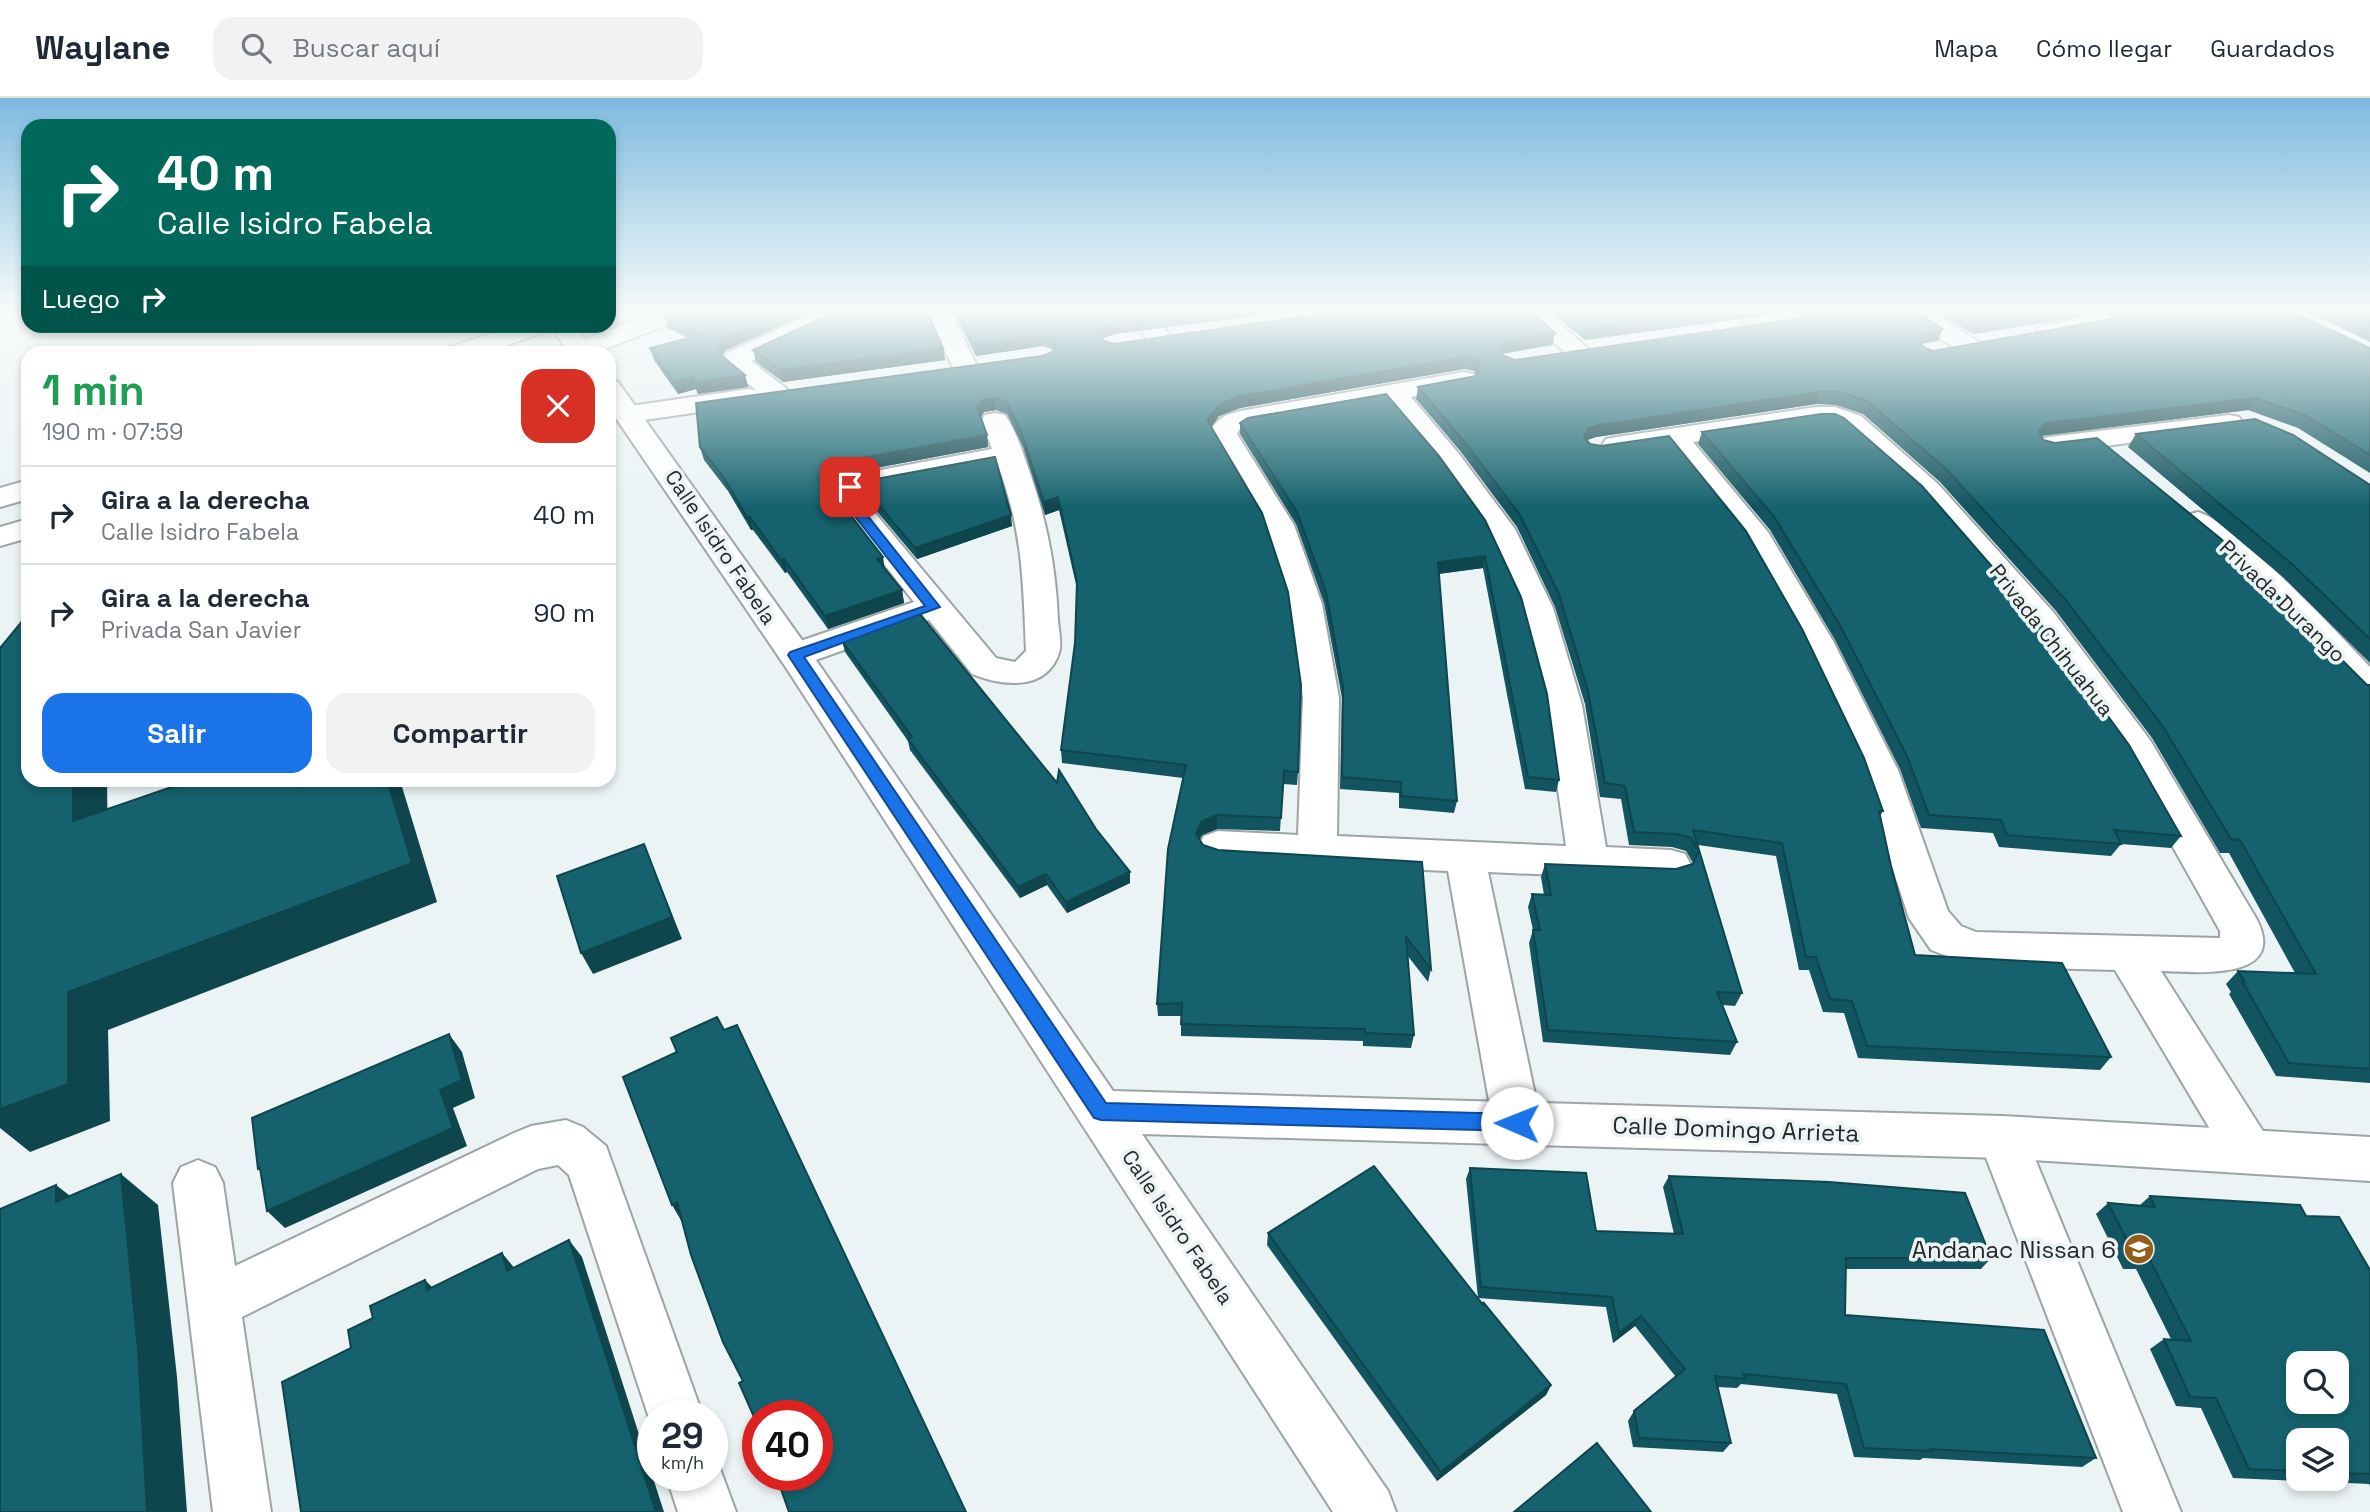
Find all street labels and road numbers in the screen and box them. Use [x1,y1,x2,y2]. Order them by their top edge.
street label: Calle Isidro Fabela [659,464,783,630]
street label: Privada Durango [2214,534,2352,668]
street label: Privada Chihuahua [1984,558,2120,722]
street label: Calle Domingo Arrieta [1612,1109,1860,1149]
street label: Calle Isidro Fabela [1116,1144,1240,1310]

